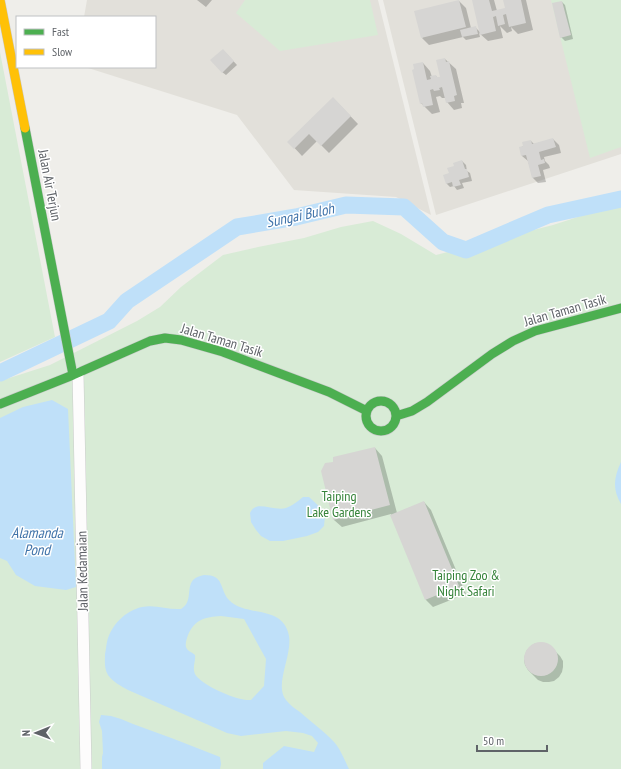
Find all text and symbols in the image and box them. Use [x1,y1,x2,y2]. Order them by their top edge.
legend [16,16,156,68]
text: Fast [52,24,70,39]
text: Slow [52,44,73,59]
street label: Jalan Air Terjun [34,147,66,222]
water label: Sungai Buloh [264,198,337,231]
street label: Jalan Taman Tasik [521,290,609,331]
street label: Jalan Taman Tasik [178,319,266,361]
park label: Taiping Lake Gardens [307,487,371,521]
water label: Alamanda Pond [11,523,64,559]
street label: Jalan Kedamaian [72,531,92,612]
park label: Taiping Zoo & Night Safari [432,566,500,600]
north arrow [16,713,56,753]
scale bar [477,727,547,753]
text: N [19,730,33,736]
text: 50 m [483,733,504,748]

